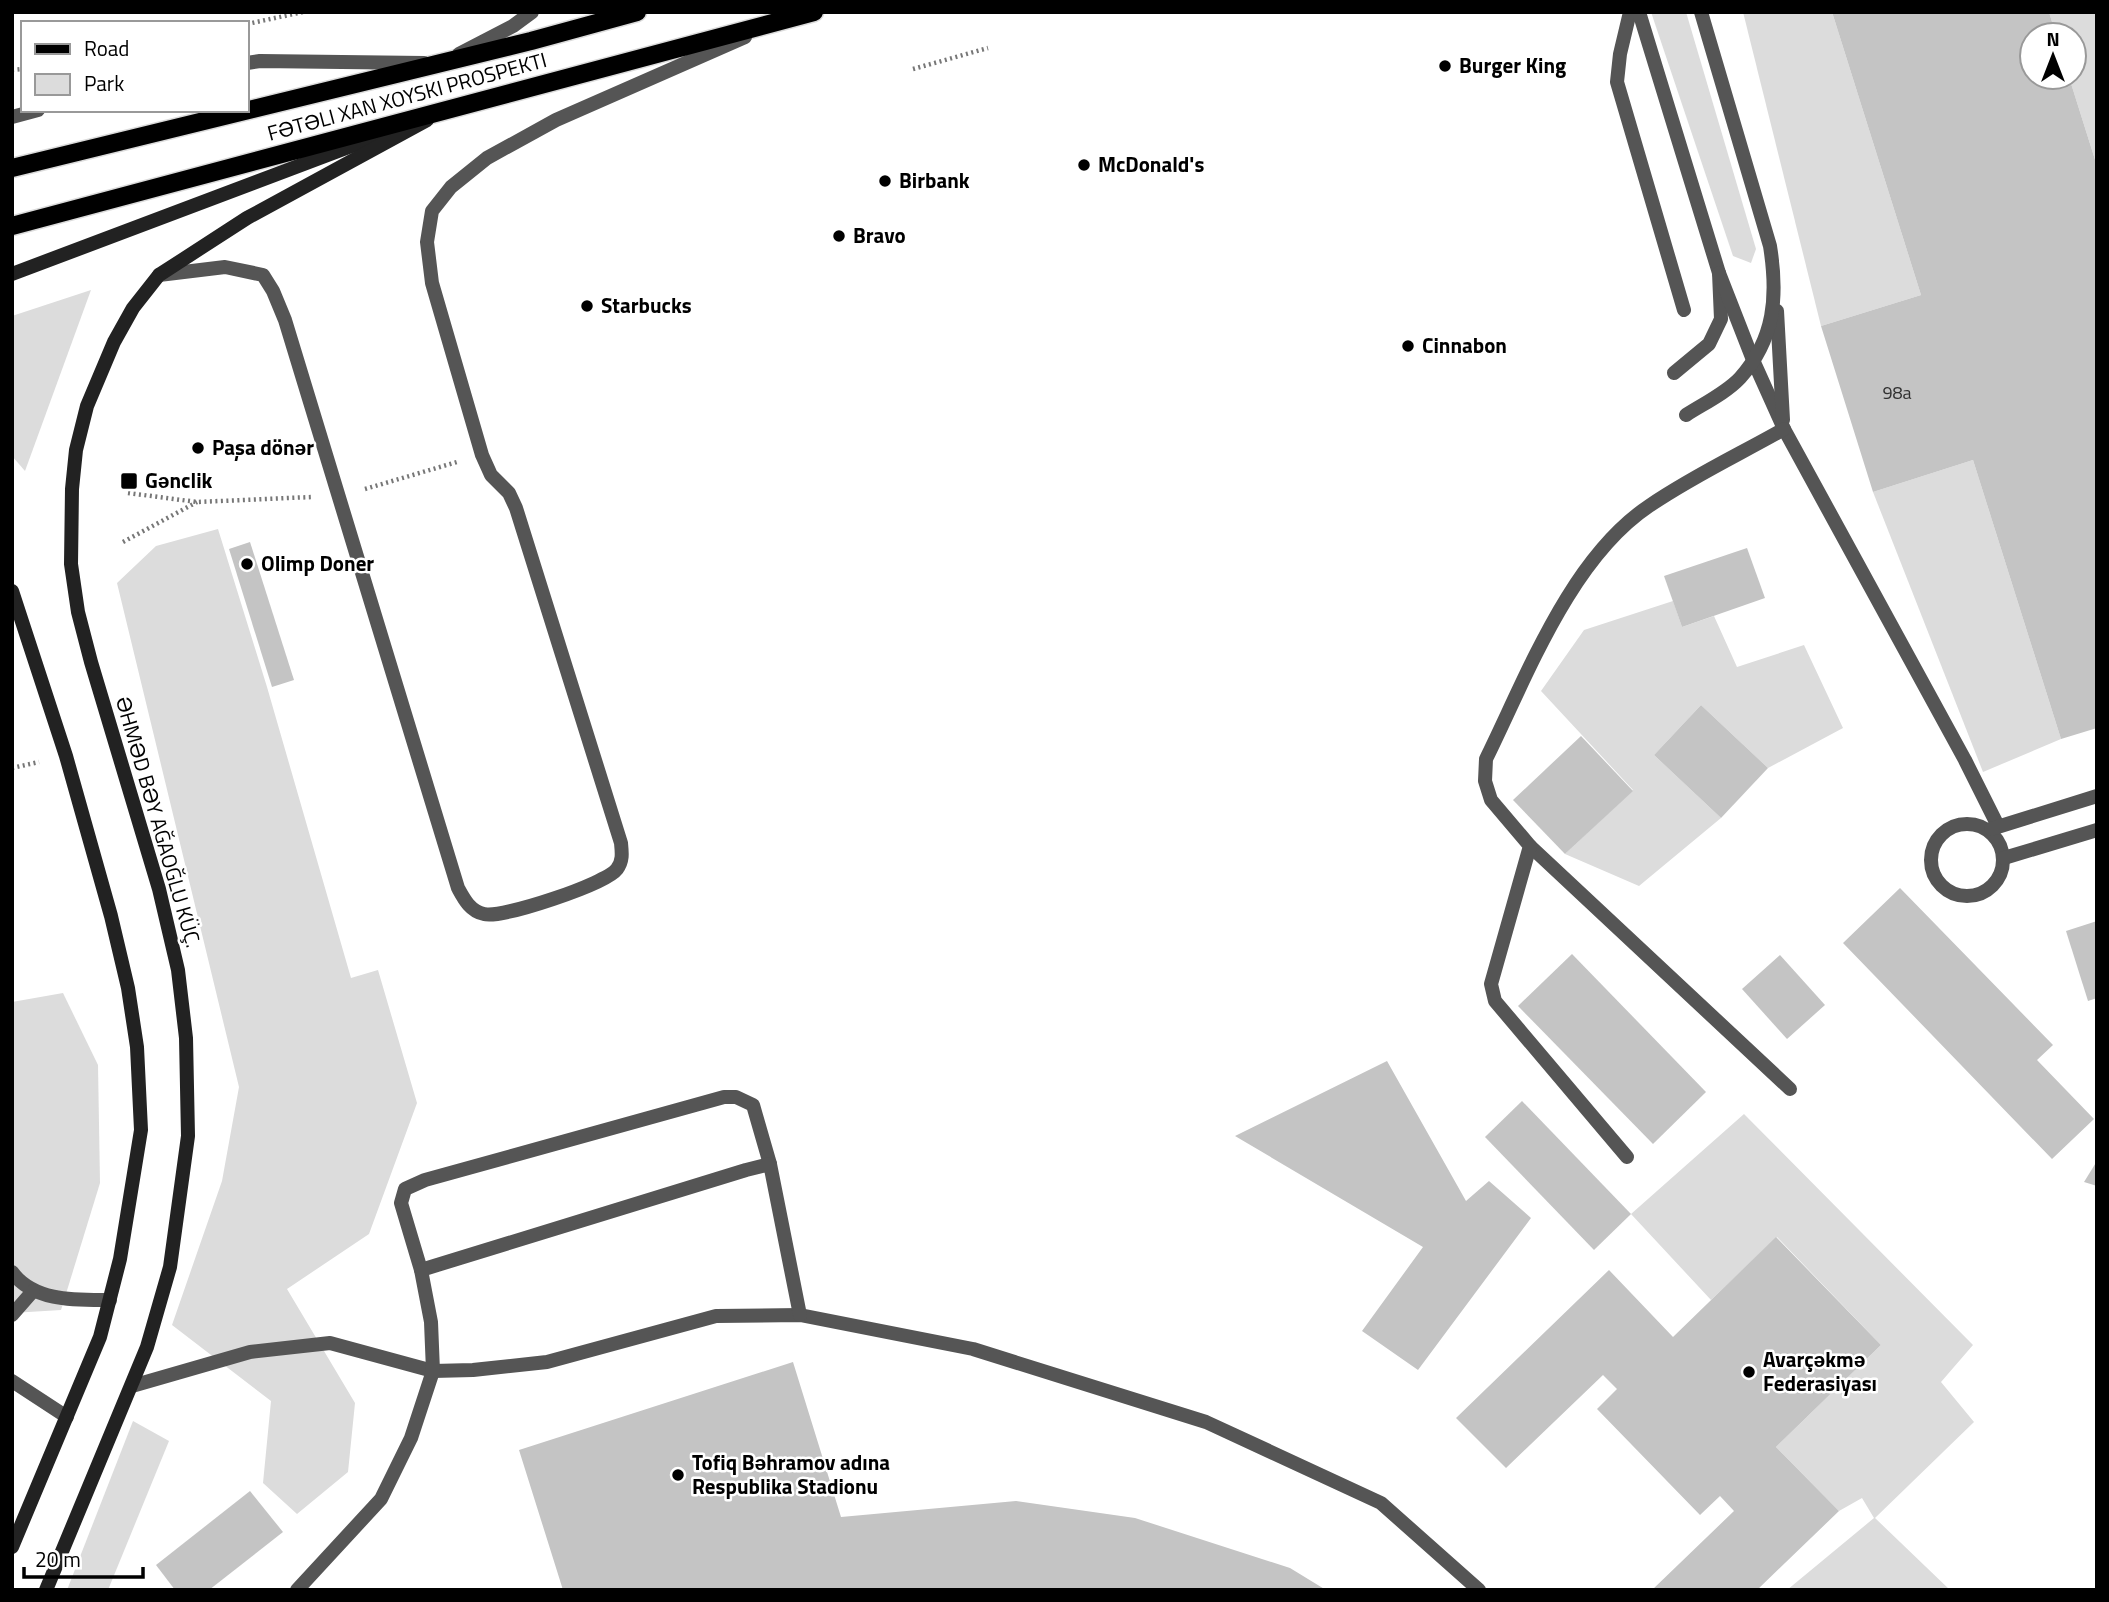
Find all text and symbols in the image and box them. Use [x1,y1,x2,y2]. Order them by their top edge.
legend [21,21,248,112]
north arrow [2018,21,2088,91]
text: N [2046,24,2060,53]
text: Road [84,32,129,64]
street label: FƏTƏLI XAN XOYSKI PROSPEKTI [263,43,550,149]
place label: Burger King [1459,49,1566,81]
marker: Burger King [1437,58,1453,74]
text: Park [84,67,124,99]
place label: McDonald's [1098,148,1204,180]
marker: McDonald's [1076,157,1092,173]
place label: Birbank [899,164,970,196]
marker: Birbank [877,173,893,189]
place label: Bravo [853,219,906,251]
marker: Bravo [831,228,847,244]
place label: Starbucks [601,289,692,321]
marker: Starbucks [579,298,595,314]
place label: Cinnabon [1422,329,1507,361]
marker: Cinnabon [1400,338,1416,354]
house number: 98a [1882,379,1912,406]
place label: Paşa dönər [212,431,314,463]
marker: Paşa dönər [190,440,206,456]
place label: Gənclik [145,464,213,496]
marker: Gənclik [119,471,139,491]
place label: Olimp Doner [261,547,374,579]
marker: Olimp Doner [239,556,255,572]
street label: ƏHMƏD BƏY AĞAOĞLU KÜÇ. [108,692,210,951]
place label: Avarçəkmə Federasiyası [1763,1343,1877,1399]
marker: Avarçəkmə Federasiyası [1741,1364,1757,1380]
place label: Tofiq Bəhramov adına Respublika Stadionu [692,1446,890,1502]
marker: Tofiq Bəhramov adına Respublika Stadionu [670,1467,686,1483]
scale bar [24,1536,144,1580]
text: 20 m [35,1543,81,1575]

